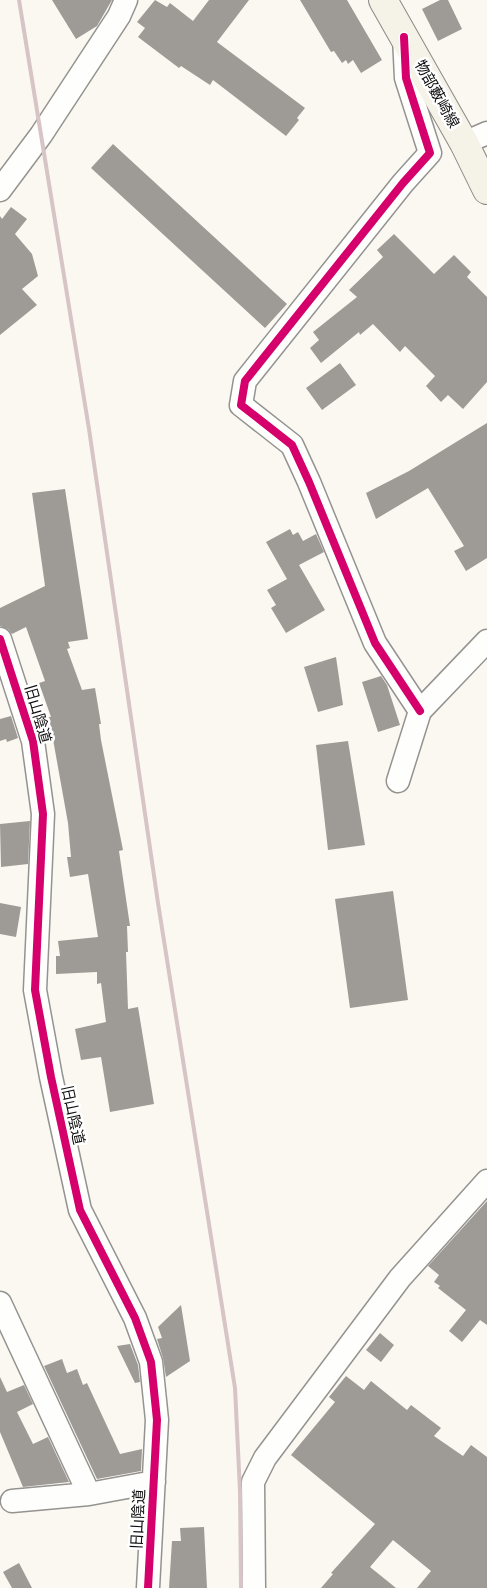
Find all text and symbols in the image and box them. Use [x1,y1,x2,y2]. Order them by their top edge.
street label: 物部藪崎線 [411,57,463,131]
street label: 旧山陰道 [21,683,55,745]
street label: 旧山陰道 [58,1084,88,1146]
street label: 旧山陰道 [127,1489,149,1549]

